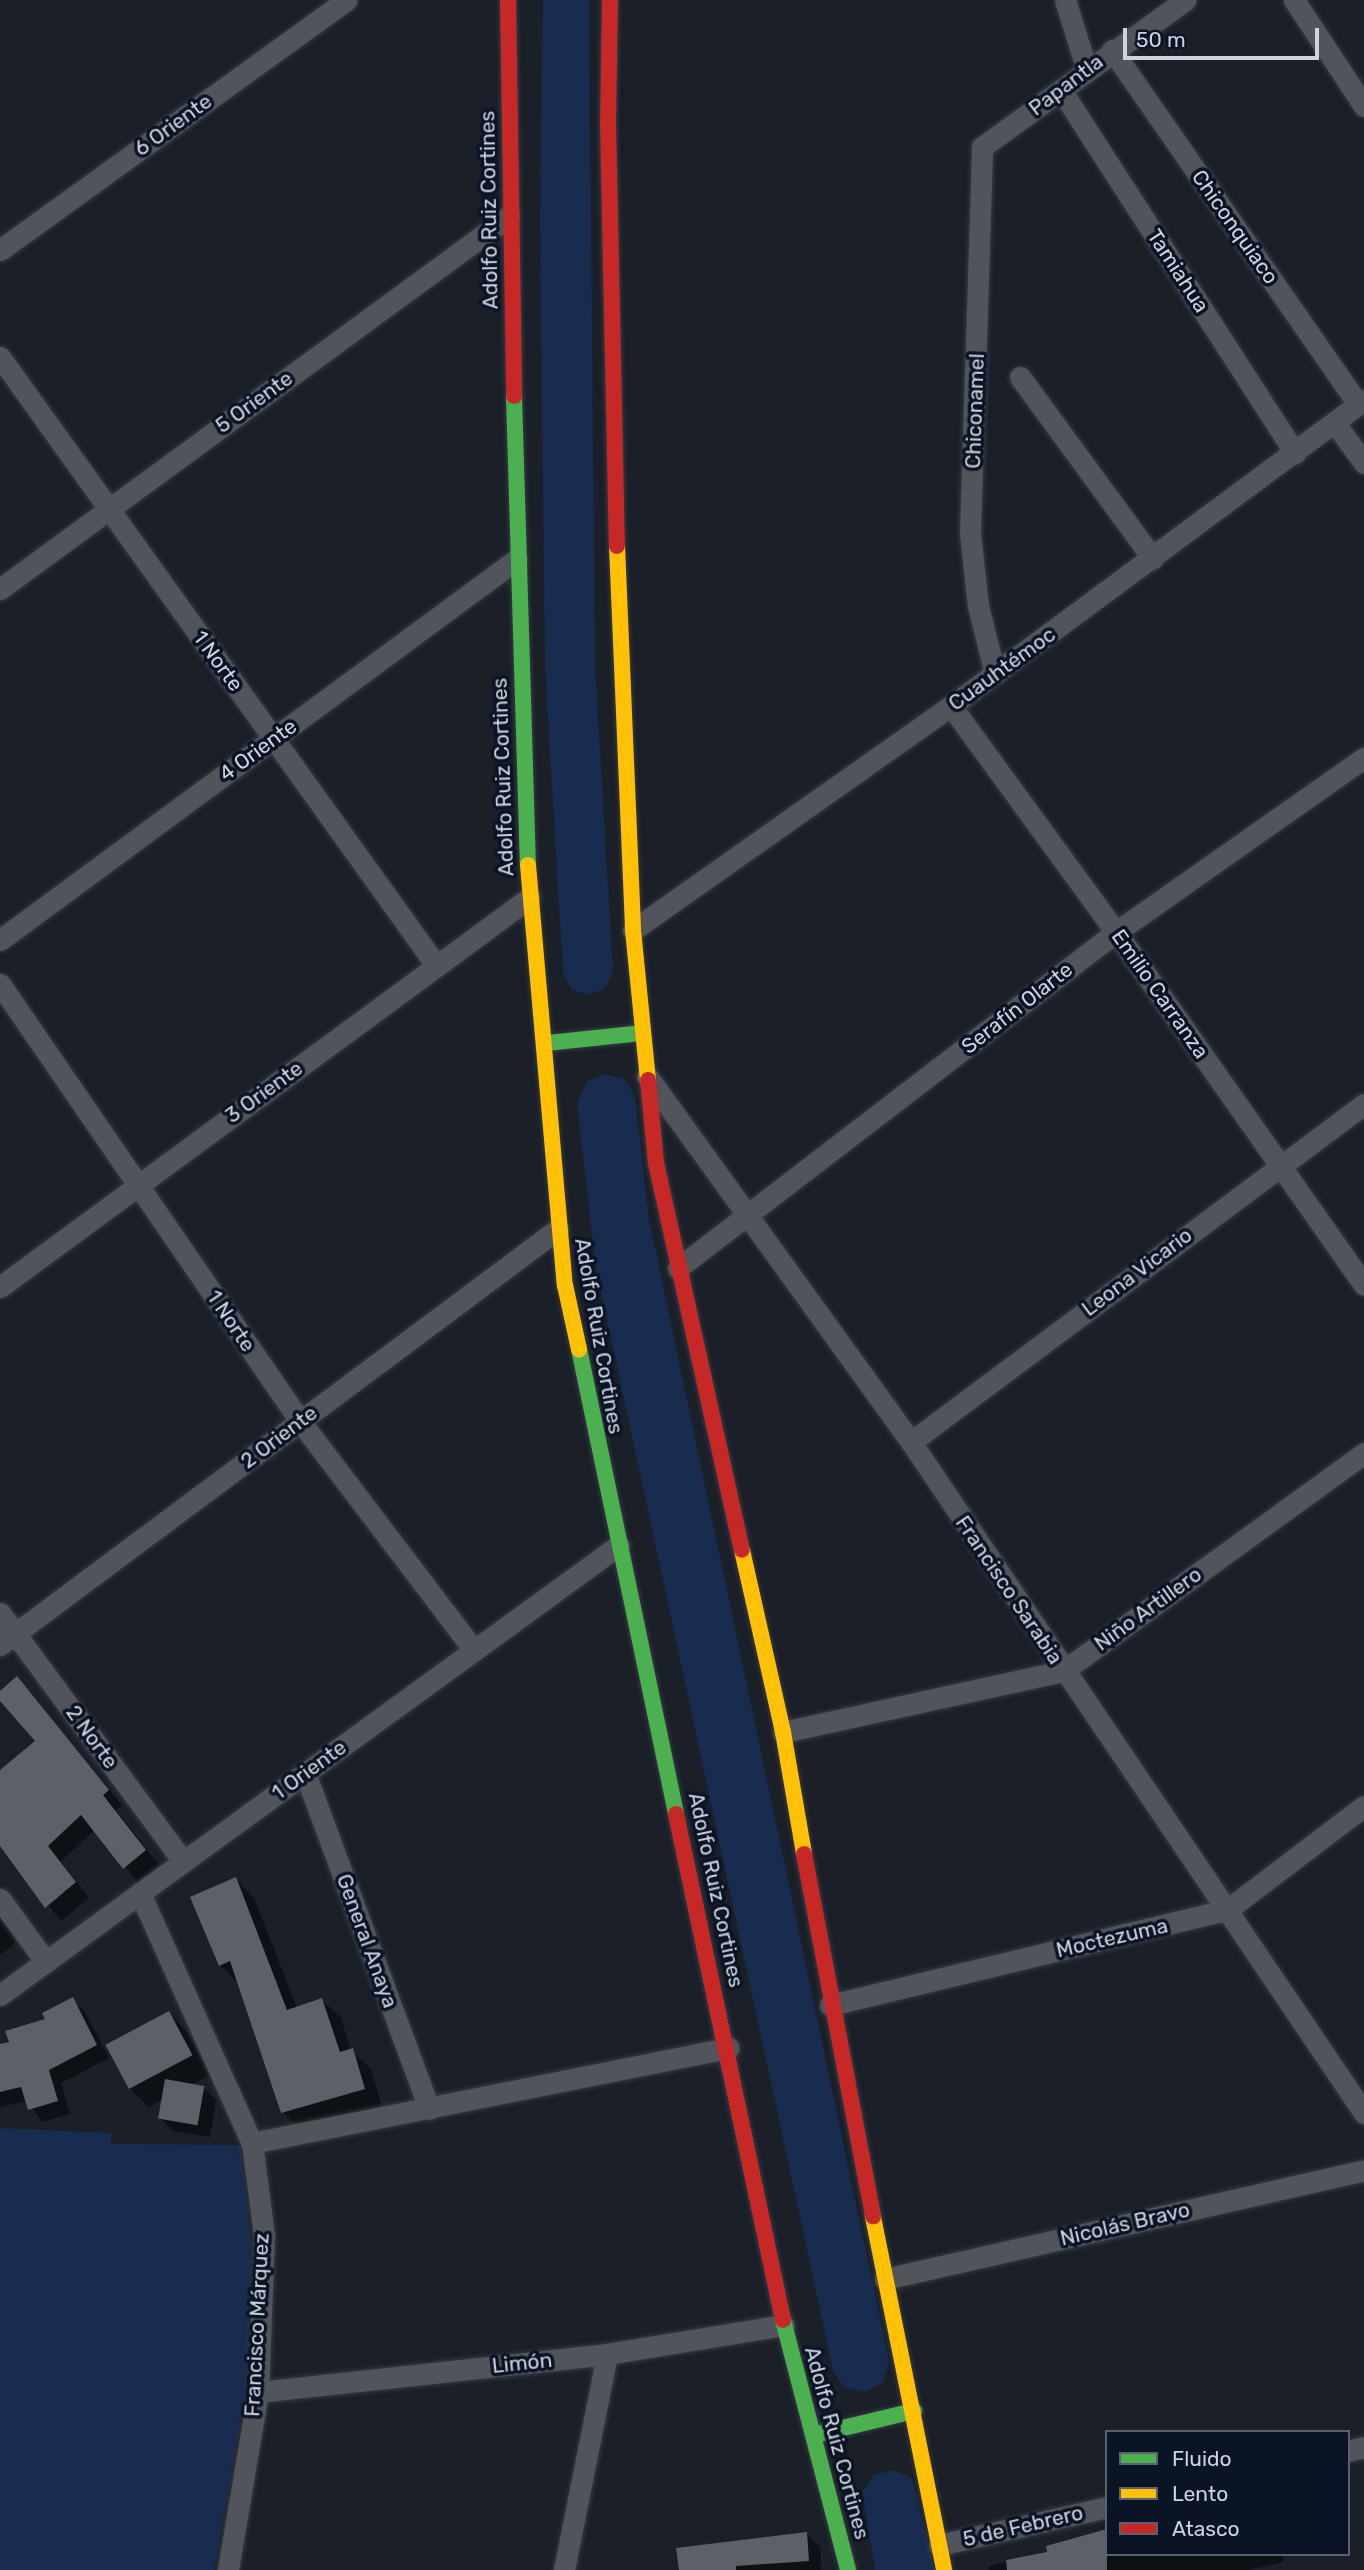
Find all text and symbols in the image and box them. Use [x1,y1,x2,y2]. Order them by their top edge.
scale bar [1126,14,1322,58]
text: 50 m [1136,27,1186,52]
street label: Papantla [1024,49,1108,121]
street label: 6 Oriente [129,89,217,161]
street label: Adolfo Ruiz Cortines [475,111,503,309]
street label: Chiconquiaco [1186,165,1284,289]
street label: Tamiahua [1142,225,1214,317]
street label: Chiconamel [960,353,990,469]
street label: 5 Oriente [211,366,297,438]
street label: Cuauhtémoc [944,622,1060,716]
street label: 1 Norte [188,626,248,696]
street label: Adolfo Ruiz Cortines [487,677,519,877]
street label: 4 Oriente [214,713,302,787]
street label: Emilio Carranza [1106,925,1214,1063]
street label: Serafín Olarte [956,957,1078,1059]
street label: 3 Oriente [220,1056,308,1128]
street label: Leona Vicario [1077,1222,1197,1322]
street label: Adolfo Ruiz Cortines [569,1236,629,1436]
street label: 1 Norte [201,1285,261,1357]
street label: 2 Oriente [236,1400,322,1474]
street label: Francisco Sarabia [950,1511,1068,1669]
street label: Niño Artillero [1089,1562,1207,1656]
street label: 2 Norte [61,1700,123,1774]
street label: 1 Oriente [267,1735,351,1805]
street label: Adolfo Ruiz Cortines [683,1790,749,1990]
street label: General Anaya [331,1870,403,2012]
street label: Moctezuma [1054,1913,1170,1963]
street label: Nicolás Bravo [1058,2197,1192,2251]
street label: Francisco Márquez [240,2233,274,2417]
street label: Adolfo Ruiz Cortines [799,2344,875,2542]
street label: Limón [491,2347,553,2379]
legend [1105,2430,1350,2556]
text: Fluido [1172,2446,1232,2471]
text: Lento [1172,2481,1228,2506]
street label: 5 de Febrero [960,2500,1086,2552]
text: Atasco [1172,2516,1240,2541]

